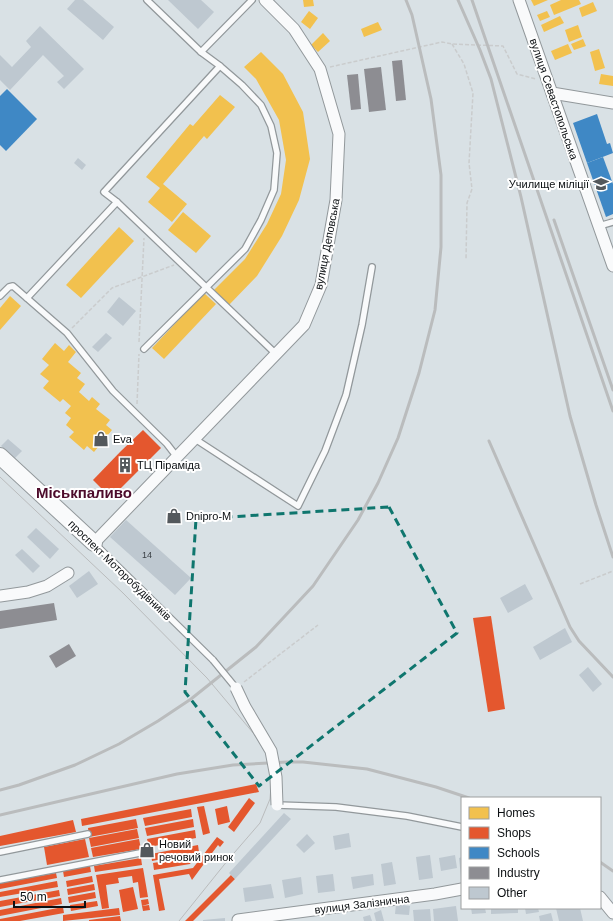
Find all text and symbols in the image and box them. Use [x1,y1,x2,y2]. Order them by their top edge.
street label: вулиця Севастопольська [528,37,581,162]
school or university icon: Училище міліції [592,175,610,193]
place label: Училище міліції [509,178,589,190]
street label: вулиця Деповська [312,197,342,291]
shop icon: Eva [92,430,110,448]
place label: Eva [113,433,133,445]
building icon: ТЦ Піраміда [116,456,134,474]
place label: ТЦ Піраміда [137,459,201,471]
district label: Міськпаливо [36,484,132,501]
shop icon: Dnipro-M [165,507,183,525]
place label: Dnipro-M [186,510,231,522]
street label: проспект Моторобудівників [66,518,174,623]
house number: 14 [142,550,152,560]
legend [461,797,601,909]
text: Homes [497,806,535,820]
text: Shops [497,826,531,840]
place label: Новий речовий ринок [159,838,233,863]
shop icon: Новий речовий ринок [138,841,156,859]
text: Schools [497,846,540,860]
text: Industry [497,866,540,880]
scale bar [14,883,85,909]
text: Other [497,886,527,900]
text: 50 m [20,890,47,904]
street label: вулиця Залізнична [314,892,411,916]

